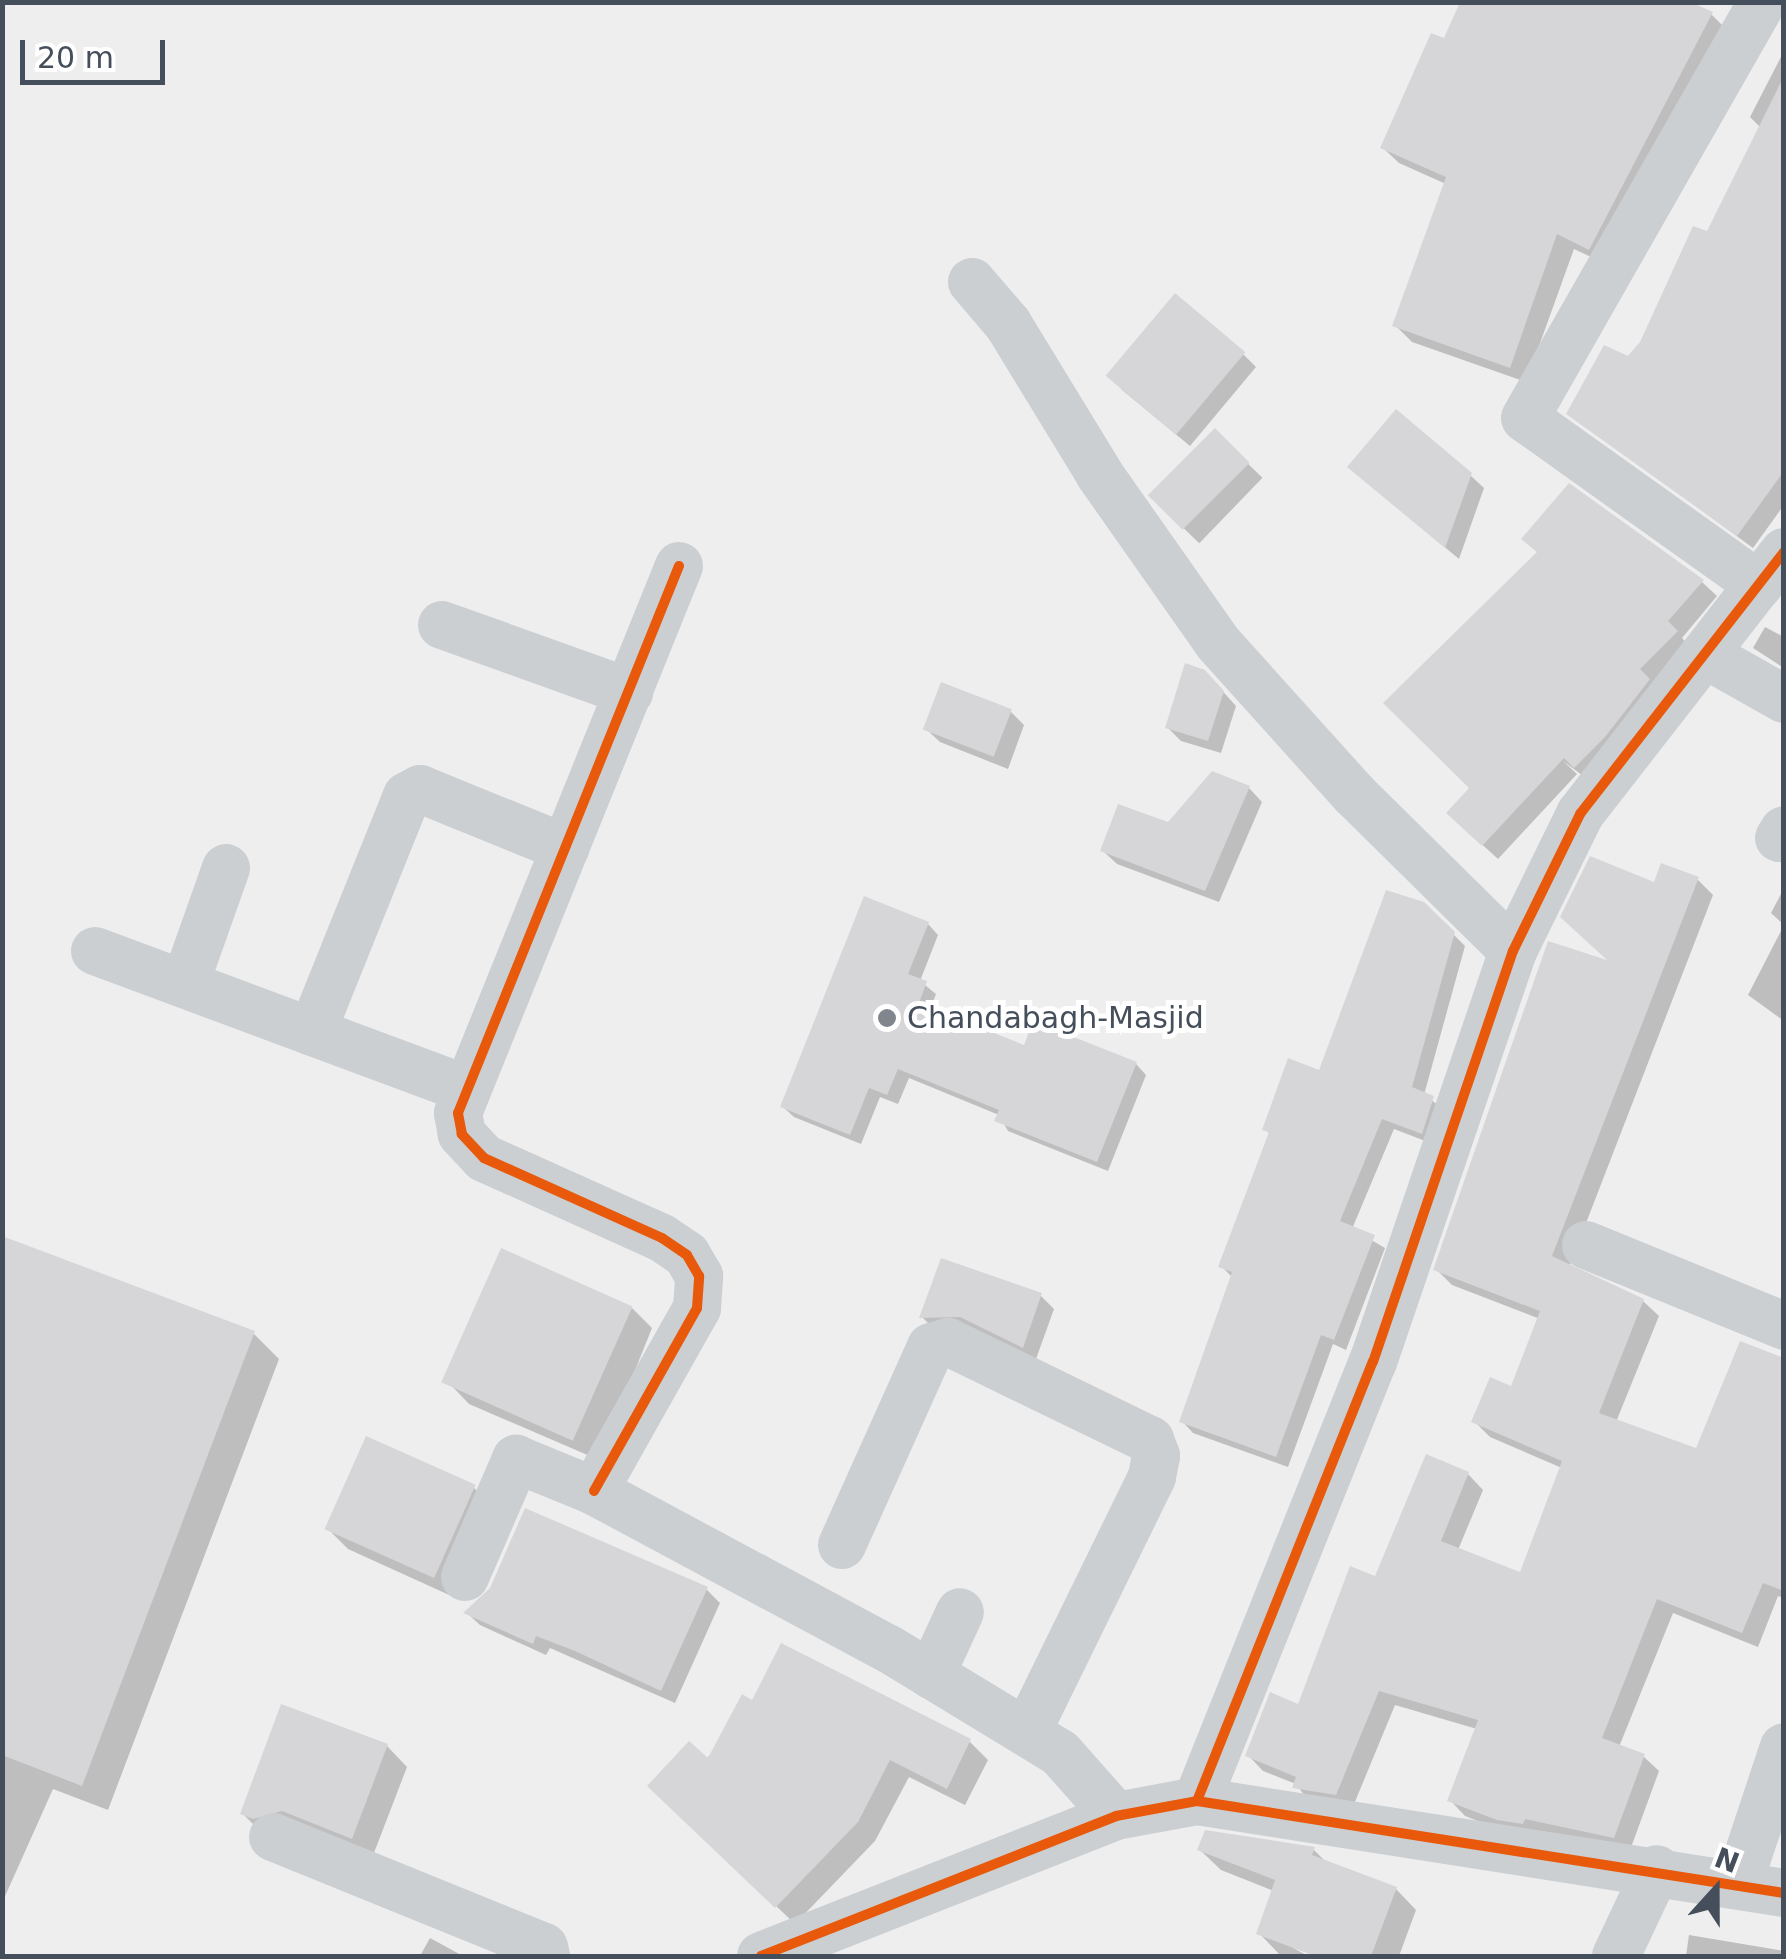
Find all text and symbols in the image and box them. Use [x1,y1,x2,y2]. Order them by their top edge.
scale bar [25,20,170,82]
text: 20 m [37,40,114,75]
place label: Chandabagh-Masjid [907,1000,1204,1036]
marker: Chandabagh-Masjid [876,1007,898,1029]
north arrow [1666,1839,1766,1939]
text: N [1710,1841,1744,1880]

